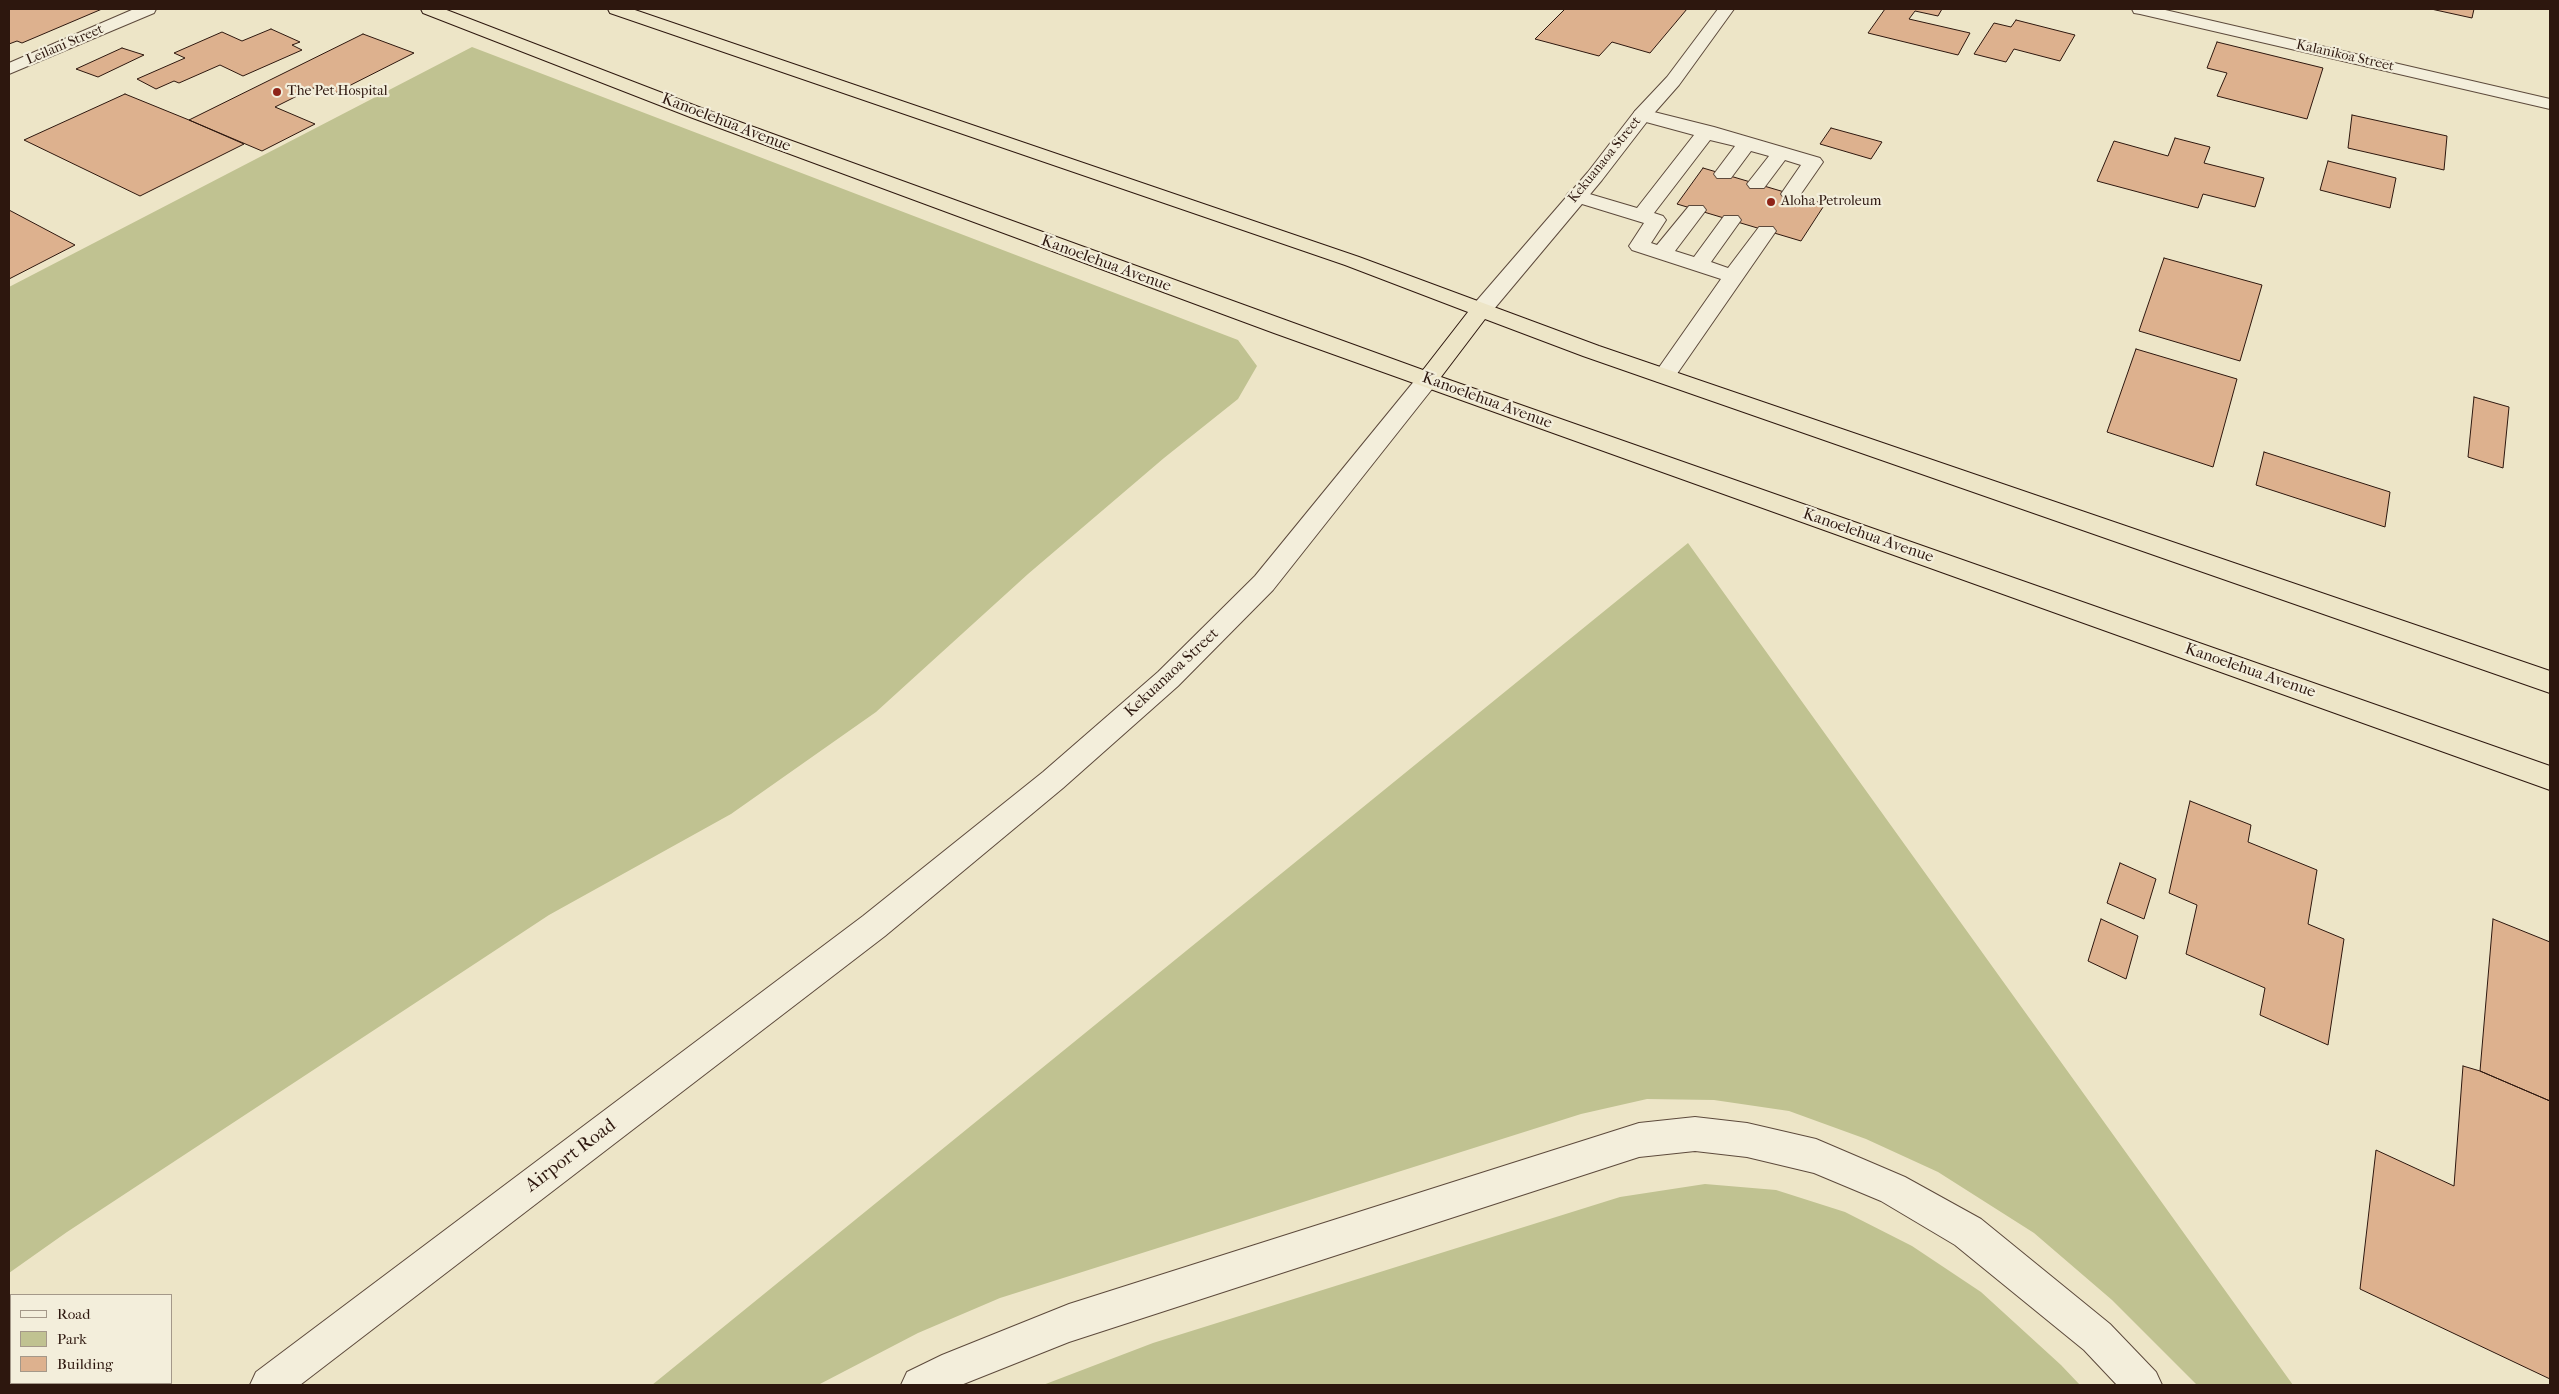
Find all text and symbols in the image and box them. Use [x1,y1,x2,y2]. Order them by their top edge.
street label: Leilani Street [24,21,106,69]
street label: Kalanikoa Street [2294,37,2396,75]
place label: The Pet Hospital [287,84,388,100]
marker: The Pet Hospital [271,86,283,98]
street label: Kanoelehua Avenue [659,90,793,156]
street label: Kekuanaoa Street [1565,113,1645,207]
place label: Aloha Petroleum [1781,194,1881,210]
marker: Aloha Petroleum [1765,196,1777,208]
street label: Kanoelehua Avenue [1038,232,1174,296]
street label: Kanoelehua Avenue [1419,369,1555,433]
street label: Kanoelehua Avenue [1800,505,1936,567]
street label: Kekuanaoa Street [1121,624,1223,722]
street label: Kanoelehua Avenue [2182,640,2318,702]
street label: Airport Road [521,1114,621,1198]
legend [10,1294,172,1384]
text: Road [57,1305,90,1323]
text: Park [57,1330,87,1348]
text: Building [57,1355,113,1373]

